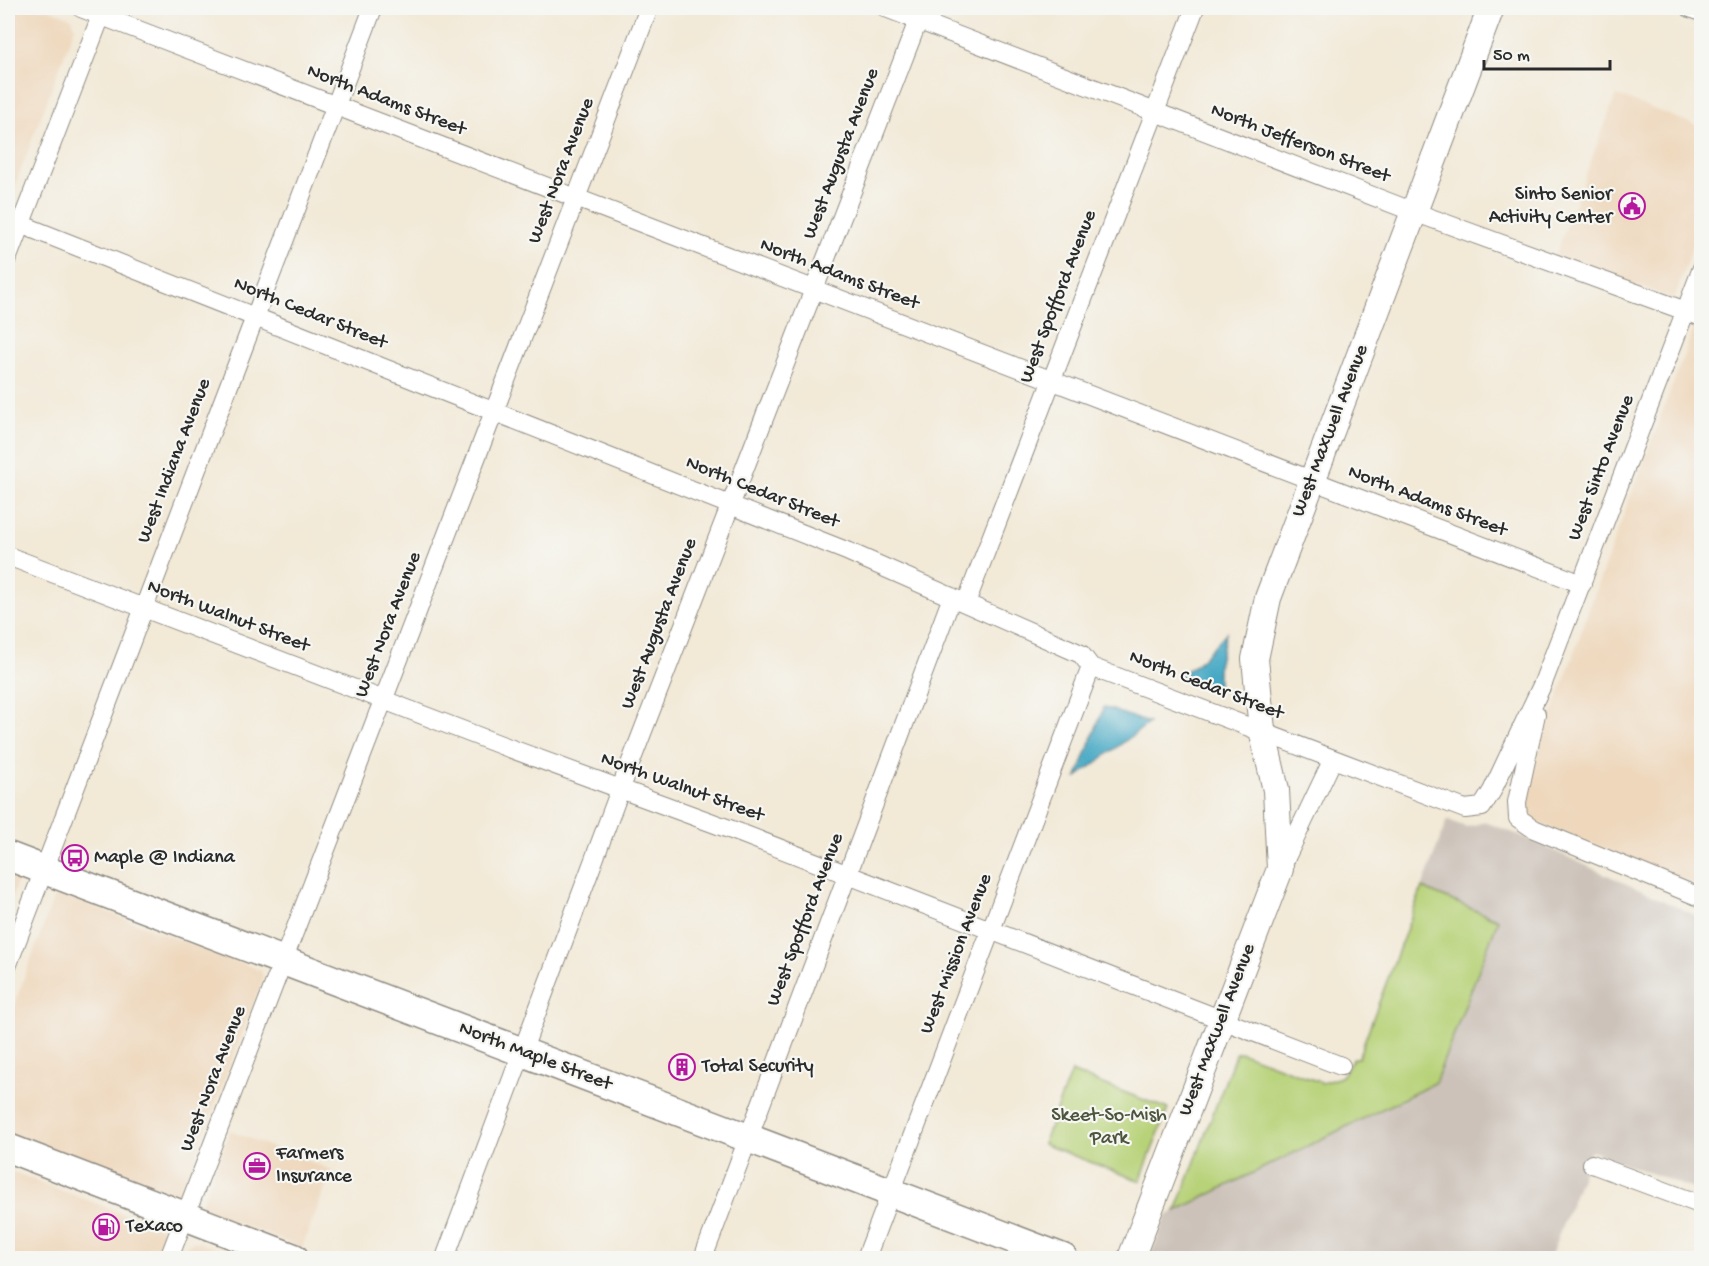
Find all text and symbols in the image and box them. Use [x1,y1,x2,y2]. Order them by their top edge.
scale bar [1484,33,1610,71]
text: 50 m [1493,46,1530,67]
street label: North Adams Street [303,60,470,143]
street label: West Augusta Avenue [799,65,885,243]
street label: West Nora Avenue [524,94,601,247]
street label: North Jefferson Street [1207,99,1395,189]
place label: Sinto Senior Activity Center [1489,184,1614,230]
public building icon: Sinto Senior Activity Center [1617,191,1647,221]
street label: West Spofford Avenue [1015,207,1103,387]
street label: North Adams Street [756,234,923,317]
street label: North Cedar Street [230,273,392,356]
street label: West Maxwell Avenue [1288,341,1375,520]
street label: West Indiana Avenue [133,375,217,547]
street label: West Sinto Avenue [1564,391,1641,544]
street label: North Cedar Street [682,452,844,535]
street label: North Adams Street [1344,461,1511,544]
street label: West Augusta Avenue [617,535,703,713]
street label: West Nora Avenue [351,548,428,701]
street label: North Walnut Street [144,575,314,659]
street label: North Cedar Street [1126,646,1288,727]
street label: North Walnut Street [597,748,768,829]
street label: West Spofford Avenue [762,830,850,1010]
bus stop icon: Maple @ Indiana [60,843,90,873]
place label: Maple @ Indiana [94,847,236,870]
street label: West Mission Avenue [916,870,998,1037]
street label: West Maxwell Avenue [1175,940,1262,1119]
street label: West Nora Avenue [176,1002,253,1155]
street label: North Maple Street [455,1017,616,1097]
building icon: Total Security [667,1052,697,1082]
place label: Total Security [701,1056,814,1079]
park label: Skeet-So-Mish Park [1051,1105,1167,1151]
place label: Farmers Insurance [275,1143,353,1189]
office icon: Farmers Insurance [242,1151,272,1181]
fuel station icon: Texaco [91,1212,121,1242]
place label: Texaco [125,1216,183,1239]

